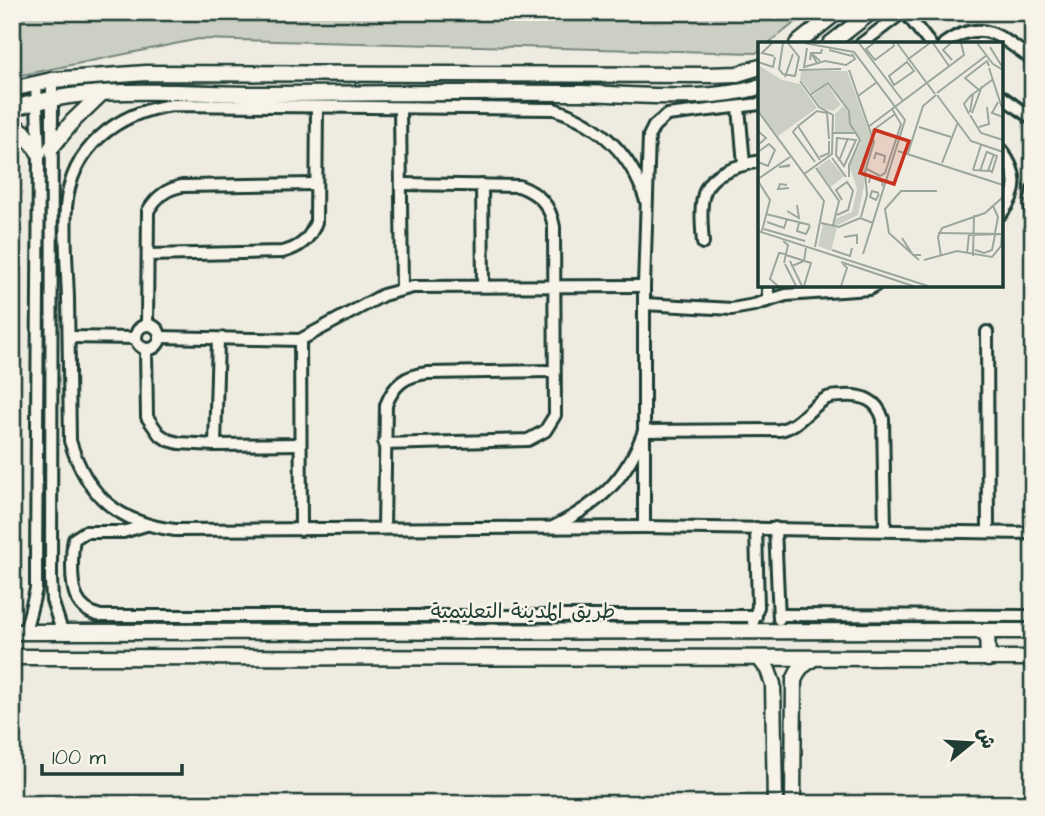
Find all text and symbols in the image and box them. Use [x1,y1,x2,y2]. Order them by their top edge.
inset map [758,42,1003,287]
street label: طريق المدينة التعليمية [431,597,615,626]
north arrow [936,708,1006,778]
text: ش [970,724,1002,752]
scale bar [42,732,182,776]
text: 100 m [52,743,107,772]

